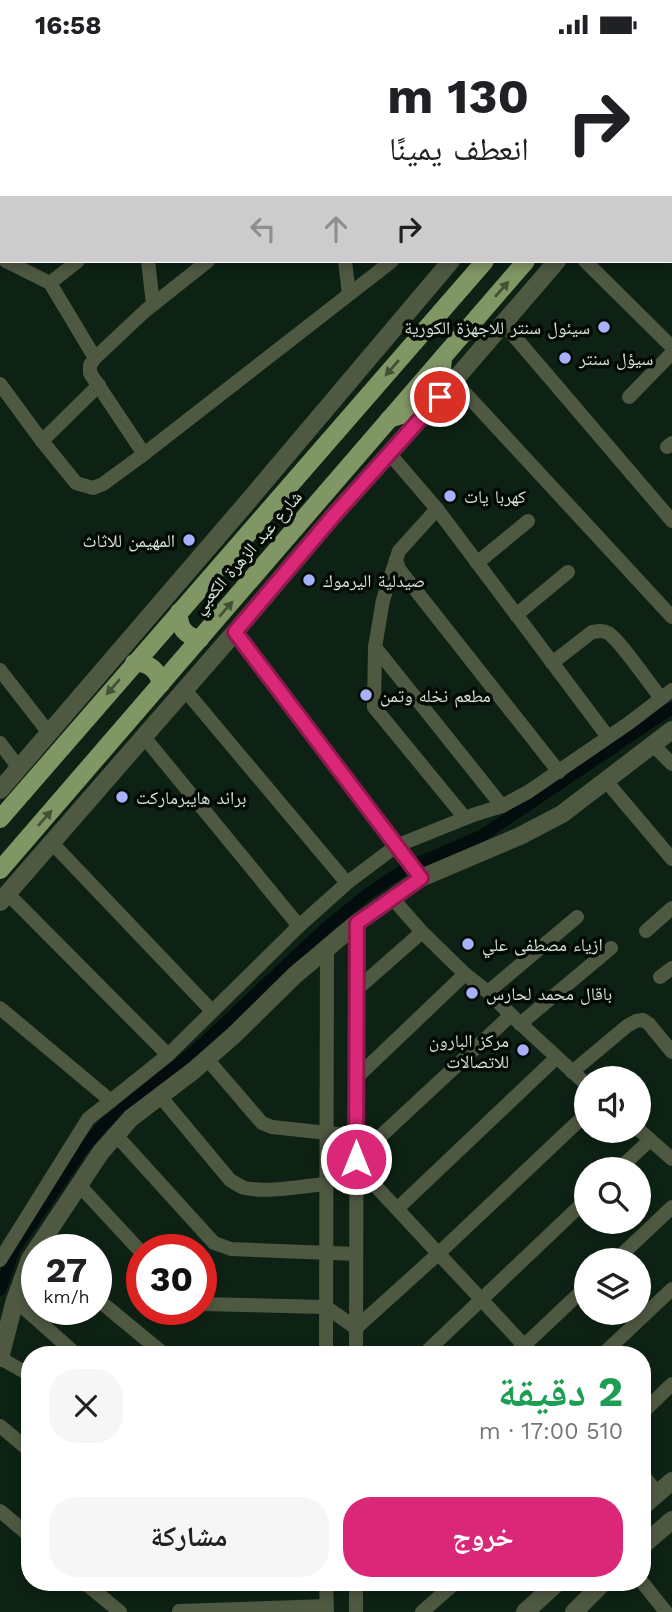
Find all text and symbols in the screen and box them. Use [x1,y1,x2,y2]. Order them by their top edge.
text: 16:58 [35,10,102,40]
text: 130 m [387,67,529,125]
icon: right [553,77,644,168]
text: انعطف يمينًا [389,130,529,168]
icon: left [244,210,282,248]
icon: ahead [317,210,355,248]
icon: right [390,210,428,248]
one-way arrow [494,280,509,297]
place label: سيئول سنتر للاجهزة الكورية [404,317,590,339]
marker: سيئول سنتر للاجهزة الكورية [596,319,612,335]
place label: سيؤل سنتر [578,348,653,370]
marker: سيؤل سنتر [557,350,573,366]
one-way arrow [384,359,400,376]
pin [410,367,470,427]
icon: arrive [421,378,459,416]
street label: شارع عبد الزهرة الكعبي [188,486,310,621]
place label: كهربا يات [464,486,526,507]
marker: كهربا يات [442,488,458,504]
place label: المهيمن للاثاث [83,530,175,552]
marker: المهيمن للاثاث [181,532,197,548]
place label: صيدلية اليرموك [323,570,425,591]
marker: صيدلية اليرموك [301,572,317,588]
one-way arrow [218,601,233,618]
one-way arrow [105,678,121,696]
place label: مطعم نخله وتمن [380,685,491,708]
marker: مطعم نخله وتمن [358,687,374,703]
place label: براند هايبرماركت [136,787,246,808]
marker: براند هايبرماركت [114,789,130,805]
one-way arrow [37,810,52,827]
place label: ازياء مصطفى علي [482,934,603,959]
marker: ازياء مصطفى علي [460,936,476,952]
place label: باقال محمد لحارس [486,983,612,1005]
marker: باقال محمد لحارس [464,985,480,1001]
place label: مركز البارون للاتصالات [429,1030,509,1072]
marker: مركز البارون للاتصالات [515,1042,531,1058]
map controls [574,1066,651,1325]
button: sound [574,1066,651,1143]
position arrow [319,1122,393,1196]
button: search [574,1157,651,1234]
speed limit sign: 30 [126,1234,217,1325]
button: layers [574,1248,651,1325]
text: 27 [46,1249,87,1291]
text: km/h [43,1286,90,1307]
text: 2 دقيقة [498,1367,623,1416]
button: close [49,1369,123,1443]
text: 510 m · 17:00 [479,1418,623,1445]
button: مشاركة [49,1497,329,1577]
button: خروج [343,1497,623,1577]

